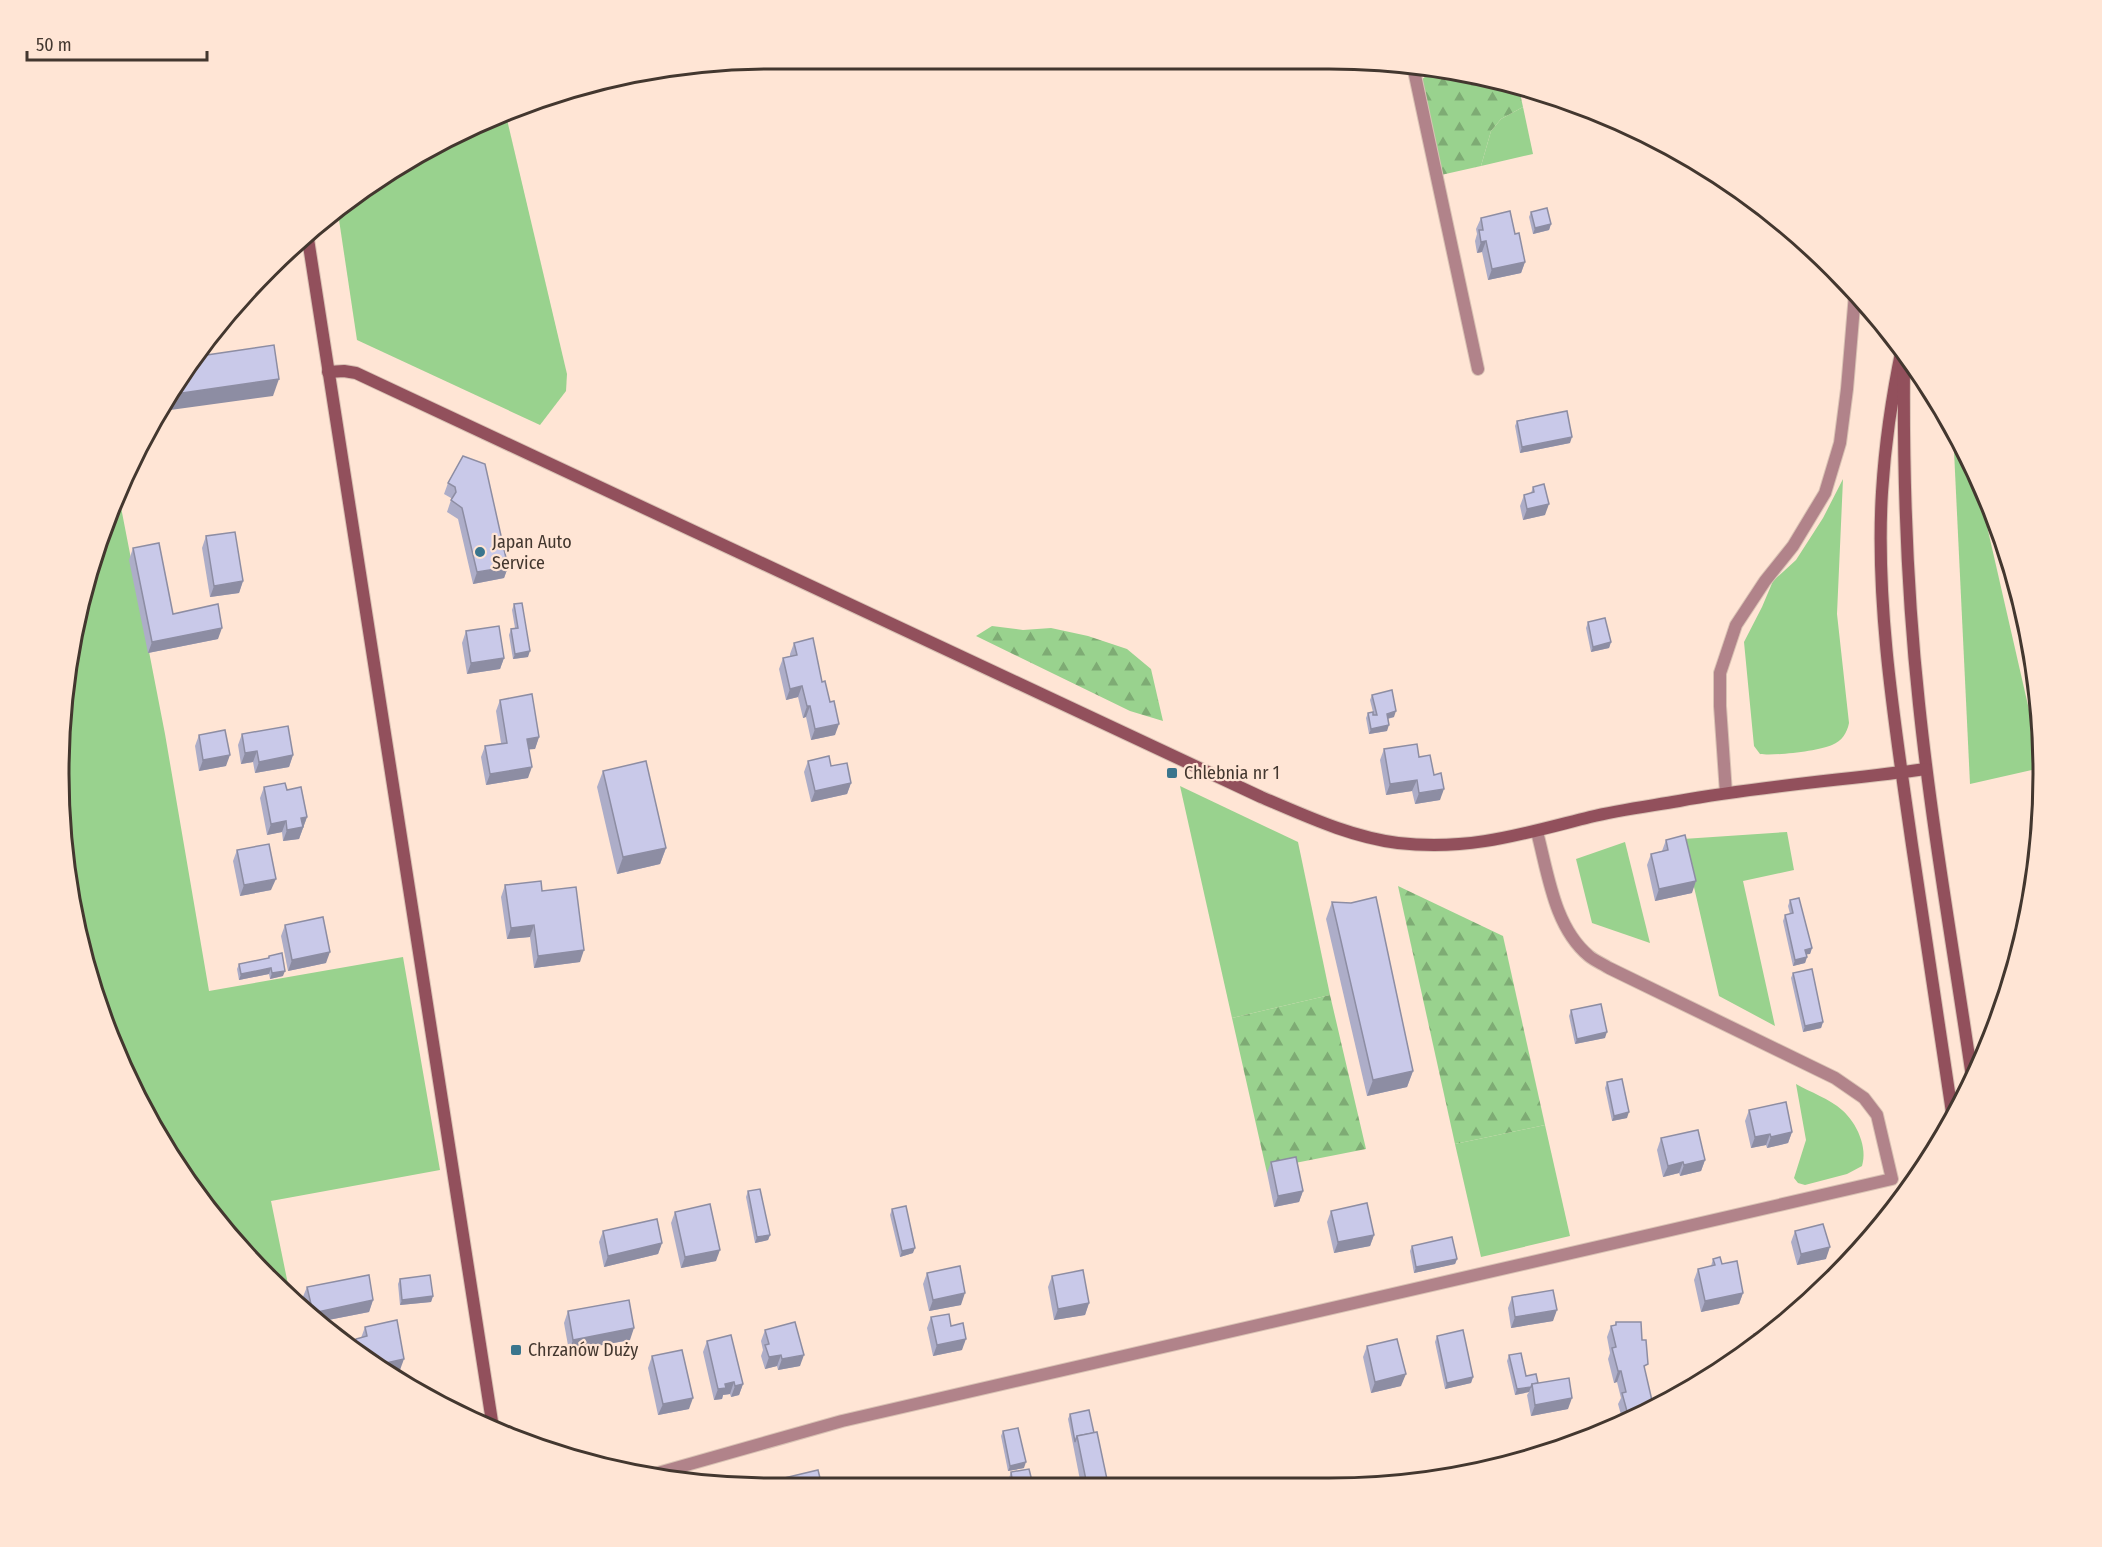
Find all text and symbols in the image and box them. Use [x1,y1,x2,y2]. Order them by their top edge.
scale bar [27,24,207,62]
text: 50 m [36,34,72,56]
place label: Japan Auto Service [492,531,572,574]
marker: Japan Auto Service [473,545,487,559]
place label: Chlebnia nr 1 [1184,762,1280,784]
marker: Chlebnia nr 1 [1165,766,1179,780]
place label: Chrzanów Duży [528,1339,638,1361]
marker: Chrzanów Duży [509,1343,523,1357]

